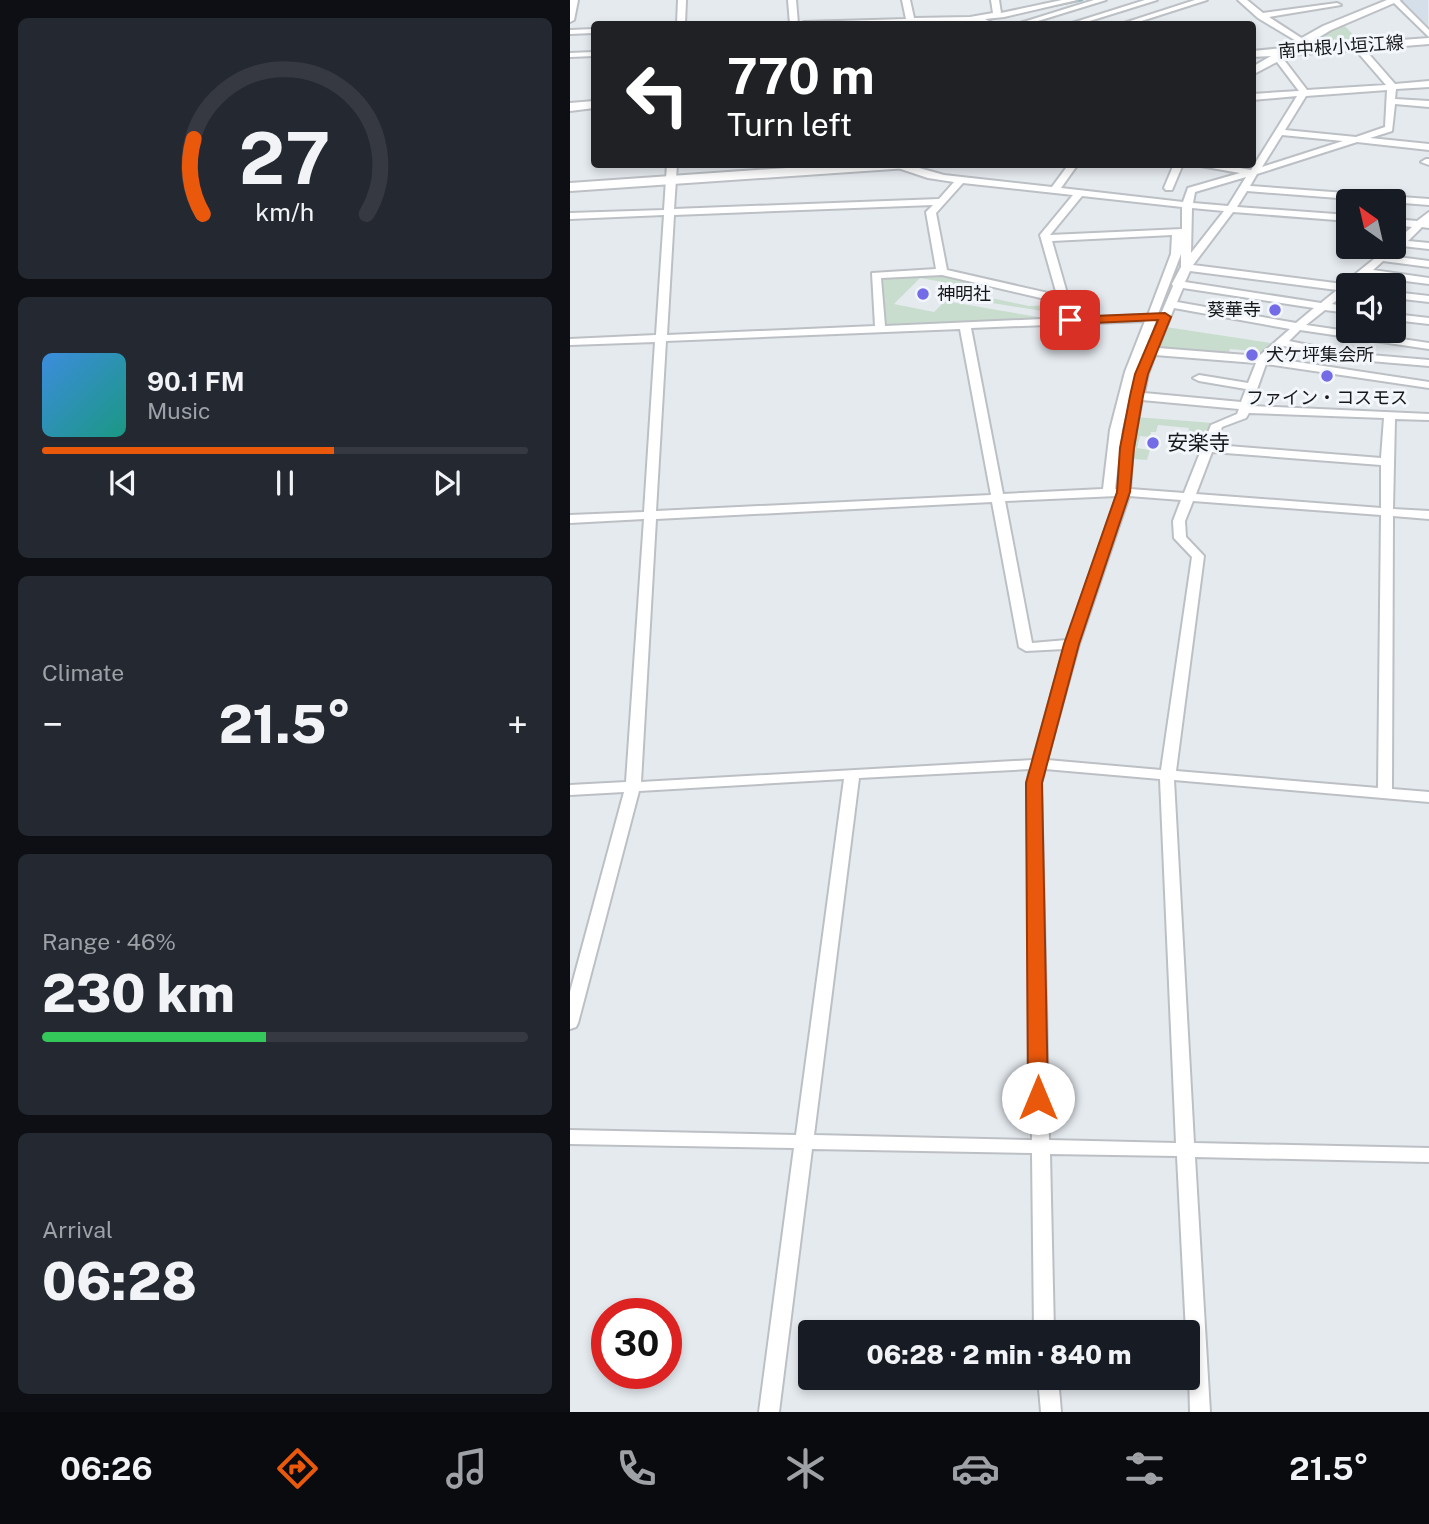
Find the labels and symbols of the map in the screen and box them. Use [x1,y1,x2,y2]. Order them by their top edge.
street label: 南中根小垣江線 [1277,32,1405,61]
north arrow [1336,189,1406,259]
place label: 神明社 [937,283,991,304]
marker: 神明社 [915,286,931,302]
pin [1040,290,1100,350]
place label: 葵華寺 [1207,299,1261,320]
marker: 葵華寺 [1267,302,1283,318]
place label: 犬ケ坪集会所 [1266,344,1374,365]
marker: 犬ケ坪集会所 [1244,347,1260,363]
marker: ファイン・コスモス [1319,368,1335,384]
place label: ファイン・コスモス [1246,387,1408,408]
place label: 安楽寺 [1167,430,1230,455]
marker: 安楽寺 [1145,435,1161,451]
position arrow [1001,1061,1075,1135]
speed limit sign: 30 [591,1298,682,1389]

